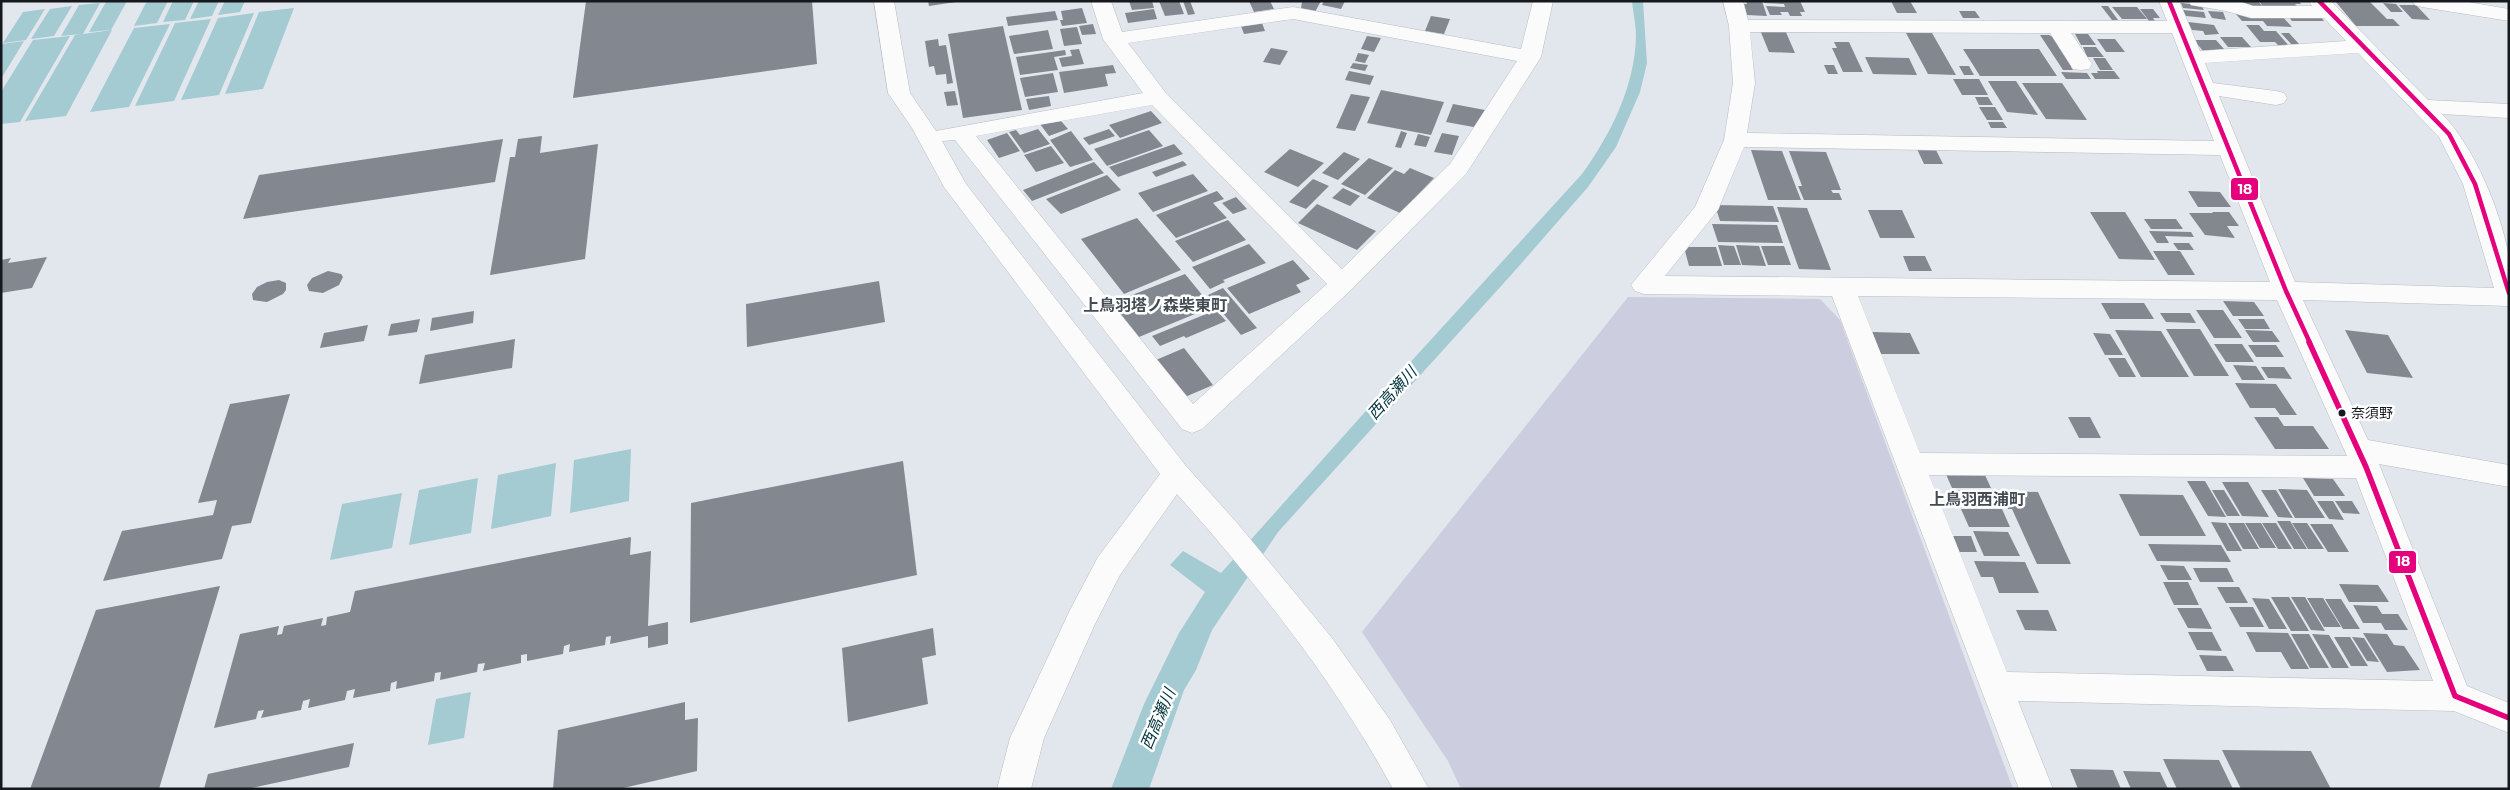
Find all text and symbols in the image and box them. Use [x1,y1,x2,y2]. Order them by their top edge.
line badge: 18 [2230,177,2259,201]
text: 18 [2238,180,2252,198]
district label: 上鳥羽塔ノ森柴東町 [1083,296,1227,315]
water label: 西高瀬川 [1364,361,1422,423]
place label: 奈須野 [2351,404,2393,422]
marker: 奈須野 [2337,408,2347,418]
district label: 上鳥羽西浦町 [1929,490,2025,509]
line badge: 18 [2388,550,2417,574]
text: 18 [2396,552,2410,570]
water label: 西高瀬川 [1137,684,1180,752]

